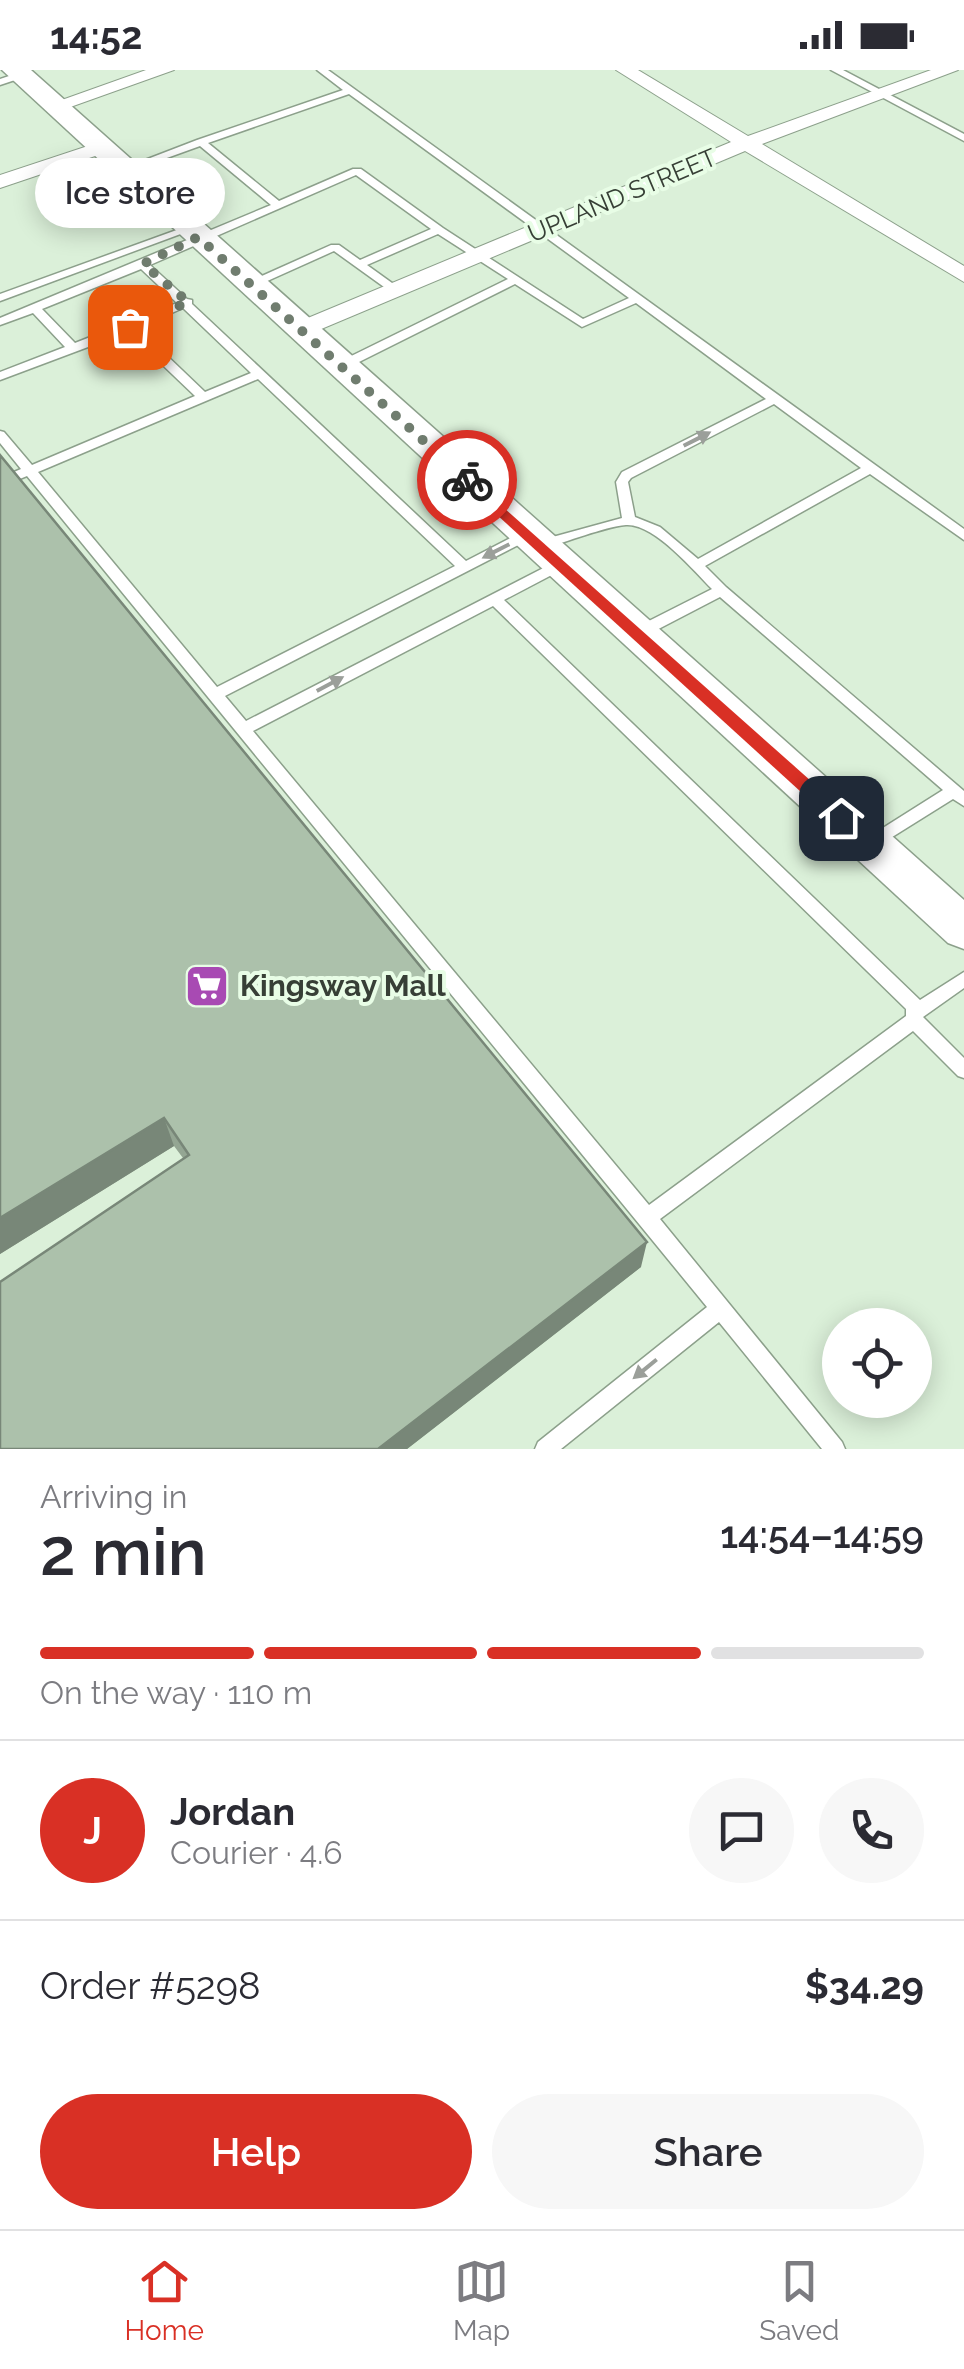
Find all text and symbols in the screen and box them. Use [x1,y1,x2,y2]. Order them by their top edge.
text: 14:52 [50,13,142,58]
street label: UPLAND STREET [523,142,721,248]
callout: Ice store [35,157,225,227]
text: Ice store [65,174,195,211]
pin [88,285,173,370]
icon: bag [103,300,158,355]
courier [417,430,517,530]
one-way arrow [682,431,711,448]
icon: bike [440,453,495,508]
one-way arrow [481,542,510,559]
one-way arrow [316,676,345,693]
pin [799,776,884,861]
icon: home [814,791,869,846]
supermarket icon: Kingsway Mall [184,963,230,1009]
place label: Kingsway Mall [240,968,446,1003]
map controls [822,1308,932,1418]
button: locate [822,1308,932,1418]
one-way arrow [632,1358,657,1379]
text: Arriving in [40,1478,187,1515]
text: 14:54–14:59 [720,1512,924,1557]
text: 2 min [40,1514,207,1590]
text: On the way · 110 m [40,1674,312,1711]
button: chat [689,1778,794,1883]
button: phone [819,1778,924,1883]
text: Jordan [170,1789,295,1834]
text: J [83,1808,102,1853]
text: Courier · 4.6 [170,1834,343,1871]
text: Order #5298 [40,1963,260,2008]
text: $34.29 [805,1963,924,2008]
button: Help [40,2094,472,2209]
button: Share [492,2094,924,2209]
tab: Home [125,2254,204,2347]
tab: Map [453,2254,510,2347]
tab: Saved [759,2254,839,2347]

